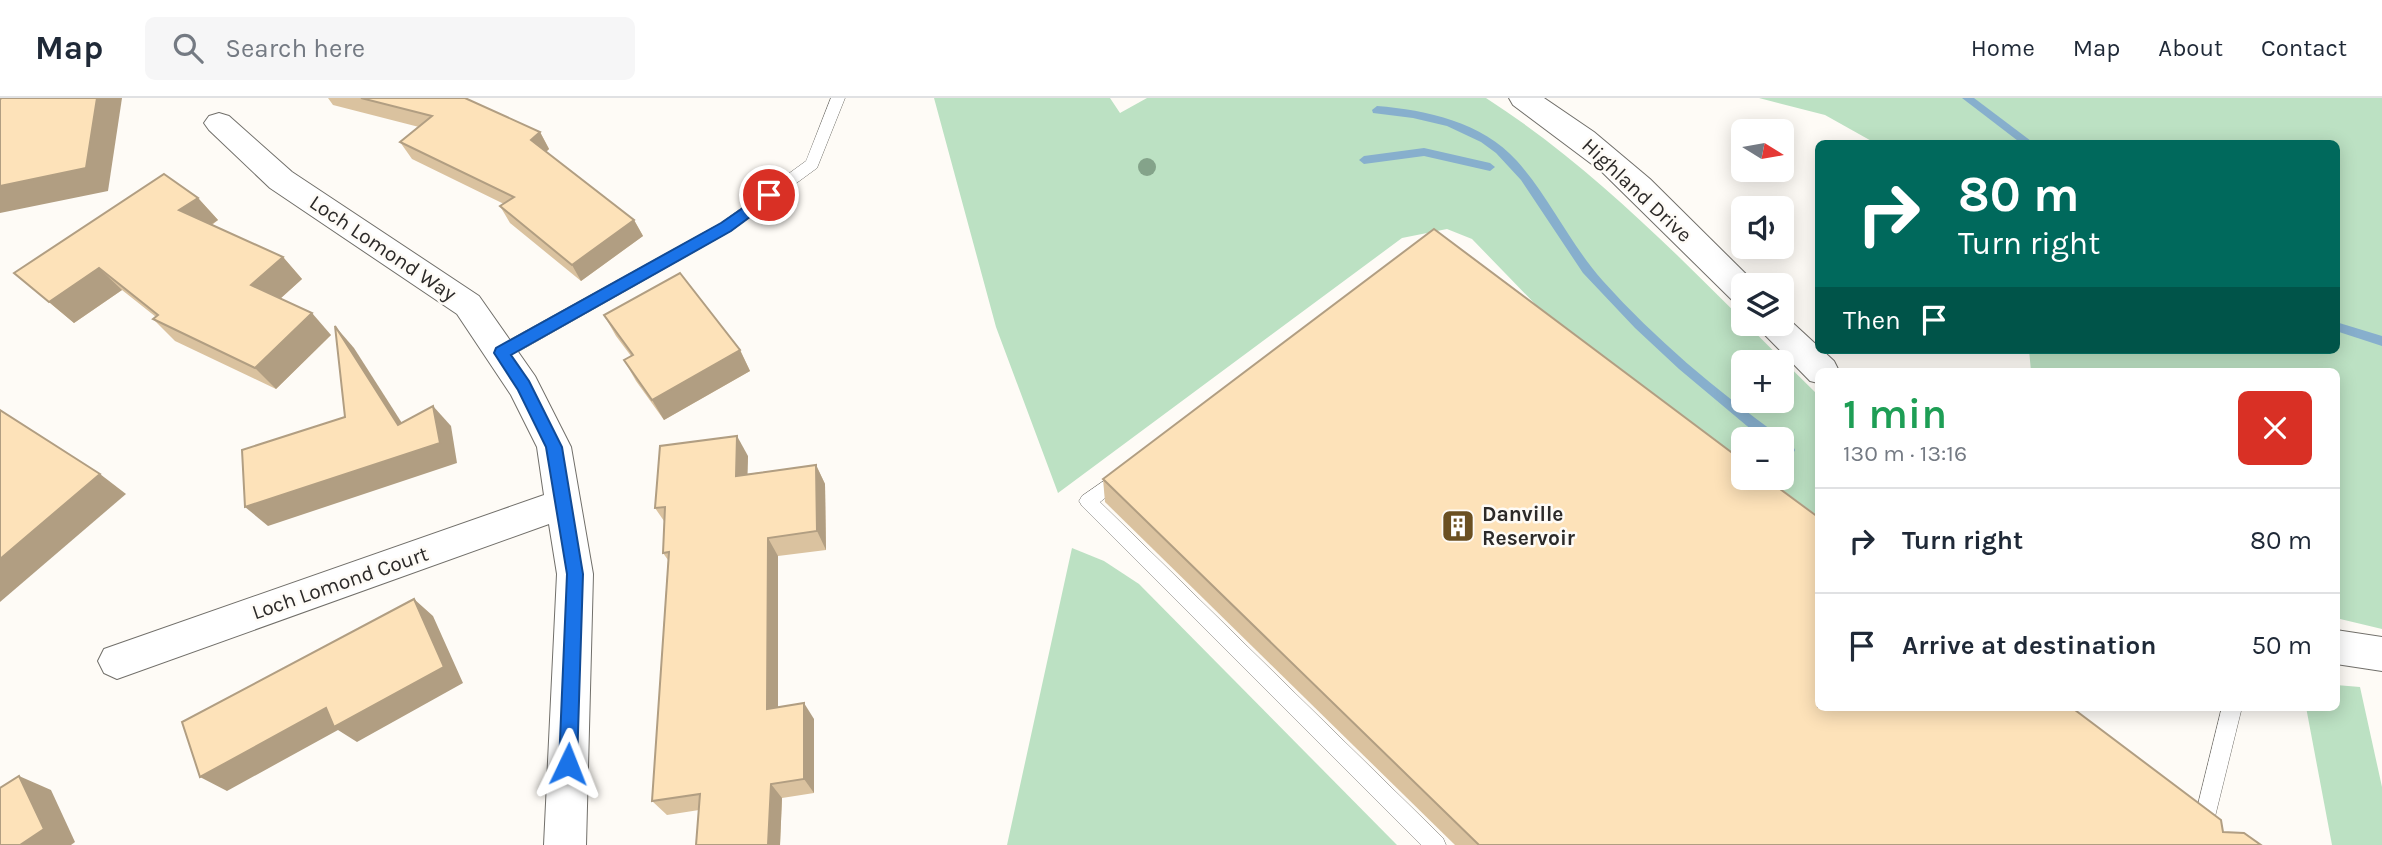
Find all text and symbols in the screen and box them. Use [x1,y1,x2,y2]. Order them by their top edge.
search box [145,17,635,80]
text: Map [35,29,103,67]
icon: search [169,29,207,67]
text: Search here [225,33,365,64]
text: Home [1971,34,2035,62]
text: Map [2073,34,2120,62]
text: About [2158,34,2223,62]
text: Contact [2261,34,2347,62]
north arrow [1731,119,1794,182]
map controls [1731,119,1794,490]
street label: Highland Drive [1577,133,1697,247]
pin [739,165,799,225]
text: 80 m [1958,166,2080,223]
icon: right [1843,168,1934,259]
icon: arrive [750,176,788,214]
street label: Loch Lomond Way [305,190,461,306]
button: sound [1731,196,1794,259]
text: Turn right [1958,225,2100,262]
button: layers [1731,273,1794,336]
icon: arrive [1915,301,1953,339]
text: Then [1843,305,1901,336]
button: + [1731,350,1794,413]
text: 1 min [1843,389,1947,439]
button: close [2238,391,2312,465]
button: − [1731,427,1794,490]
text: 130 m · 13:16 [1843,440,1967,467]
place label: Danville Reservoir [1482,502,1576,550]
building icon: Danville Reservoir [1439,507,1477,545]
icon: right [1843,522,1881,560]
text: Turn right [1902,525,2023,556]
text: 80 m [2250,525,2312,556]
street label: Loch Lomond Court [249,542,431,624]
icon: arrive [1843,627,1881,665]
text: Arrive at destination [1902,630,2156,661]
text: 50 m [2251,630,2312,661]
position arrow [531,727,605,801]

